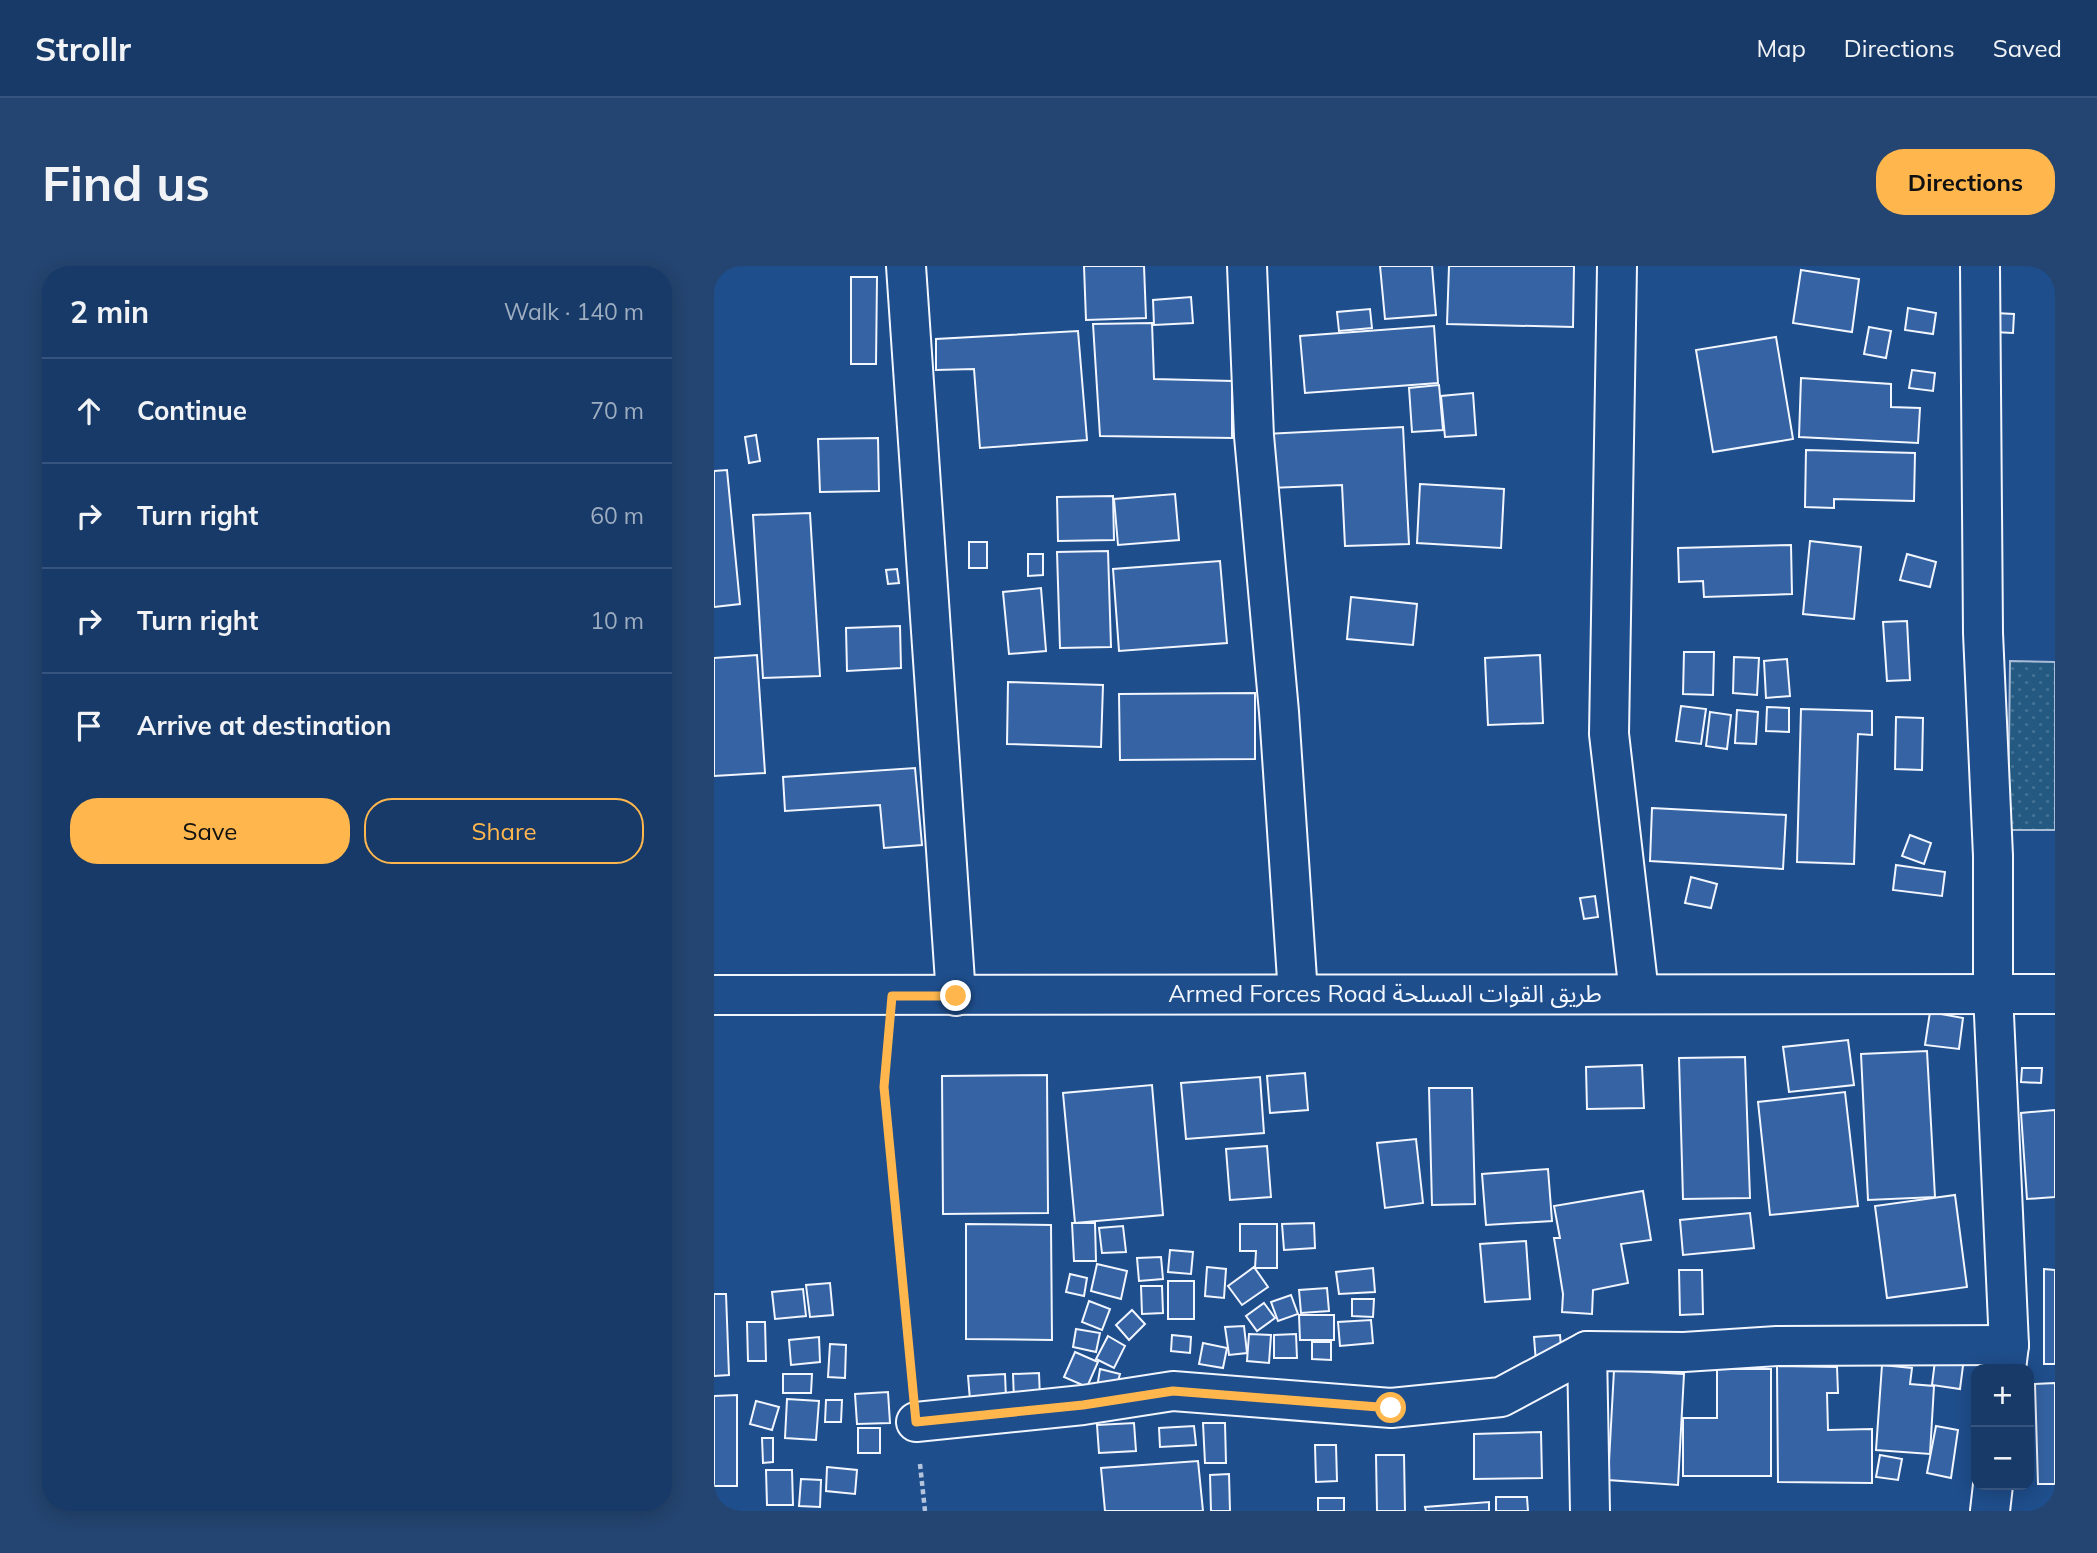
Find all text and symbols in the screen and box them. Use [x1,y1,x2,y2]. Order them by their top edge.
text: Strollr [35,28,131,69]
text: Map [1756,33,1806,63]
text: Directions [1844,33,1955,63]
text: Saved [1993,33,2062,63]
button: Directions [1876,149,2055,215]
text: Find us [42,152,210,213]
text: 2 min [70,293,149,331]
text: Walk · 140 m [504,297,644,326]
icon: ahead [70,392,108,430]
text: Continue [137,394,247,427]
text: 70 m [590,396,644,425]
icon: right [70,497,108,535]
text: Turn right [137,499,258,532]
text: 60 m [590,501,644,530]
icon: right [70,602,108,640]
text: Turn right [137,604,258,637]
text: 10 m [590,606,644,635]
icon: arrive [70,707,108,745]
text: Arrive at destination [137,709,392,742]
button: Save [70,798,350,864]
button: Share [364,798,644,864]
street label: Armed Forces Road طريق القوات المسلحة [1168,978,1602,1009]
route end [940,980,971,1011]
map controls [1971,1364,2034,1490]
button: + [1971,1364,2034,1427]
route start [1375,1392,1406,1423]
button: − [1971,1427,2034,1490]

